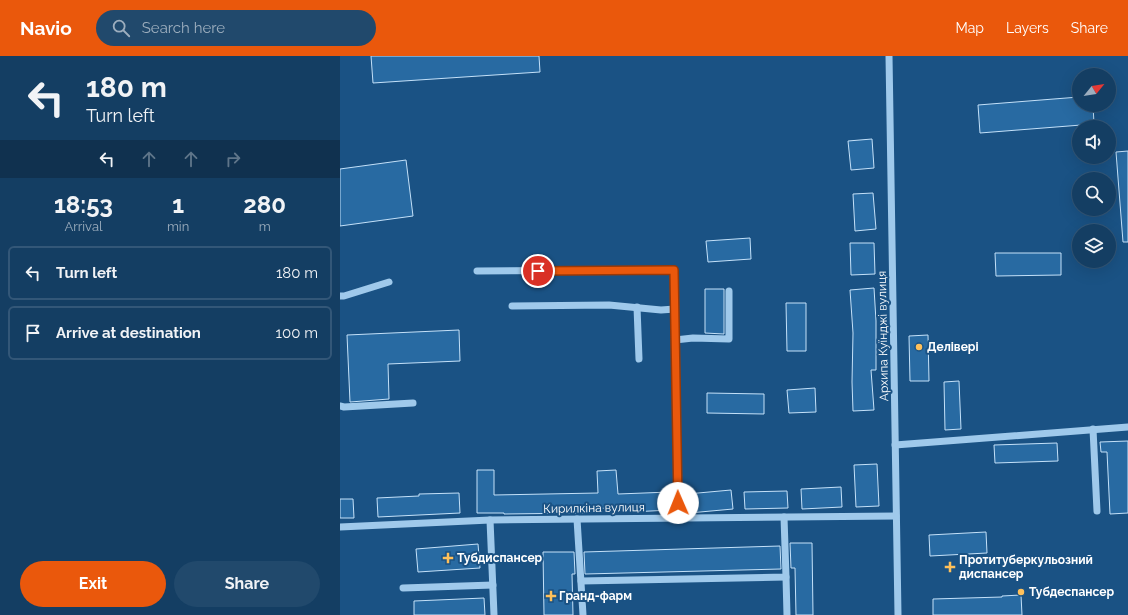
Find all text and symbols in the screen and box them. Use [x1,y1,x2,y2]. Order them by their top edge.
search box [96,10,376,46]
text: Navio [20,17,72,39]
icon: search [110,17,132,39]
text: Search here [142,19,225,37]
text: Map [956,20,984,36]
text: Layers [1006,20,1049,36]
text: Share [1071,20,1108,36]
north arrow [1072,68,1116,112]
map controls [1072,68,1116,268]
text: 180 m [86,71,167,104]
icon: left [20,72,72,124]
text: Turn left [86,105,155,126]
button: sound [1072,120,1116,164]
icon: left [96,148,118,170]
icon: ahead [138,148,160,170]
icon: ahead [180,148,202,170]
icon: right [222,148,244,170]
button: search [1072,172,1116,216]
text: 18:53 [54,190,113,219]
text: 1 [172,190,184,219]
text: 280 [243,190,286,219]
text: Arrival [64,219,103,234]
text: min [167,219,189,234]
text: m [259,219,271,234]
button: layers [1072,224,1116,268]
pin [521,254,555,288]
icon: arrive [527,260,549,282]
icon: left [22,262,44,284]
text: Turn left [56,264,117,282]
text: 180 m [276,264,318,282]
street label: Архипа Куїнджі вулиця [875,271,891,401]
icon: arrive [22,322,44,344]
text: Arrive at destination [56,324,201,342]
text: 100 m [276,324,318,342]
place label: Делівері [927,340,979,354]
marker: Делівері [914,342,924,352]
position arrow [657,482,699,524]
street label: Кирилкіна вулиця [543,500,645,516]
place label: Тубдиспансер [457,551,543,565]
marker: Тубдиспансер [442,552,454,564]
place label: Протитуберкульозний диспансер [959,553,1093,581]
button: Exit [20,561,166,607]
button: Share [174,561,320,607]
marker: Протитуберкульозний диспансер [944,561,956,573]
place label: Тубдеспансер [1029,585,1114,599]
marker: Тубдеспансер [1016,587,1026,597]
place label: Гранд-фарм [559,589,632,603]
marker: Гранд-фарм [546,591,556,601]

